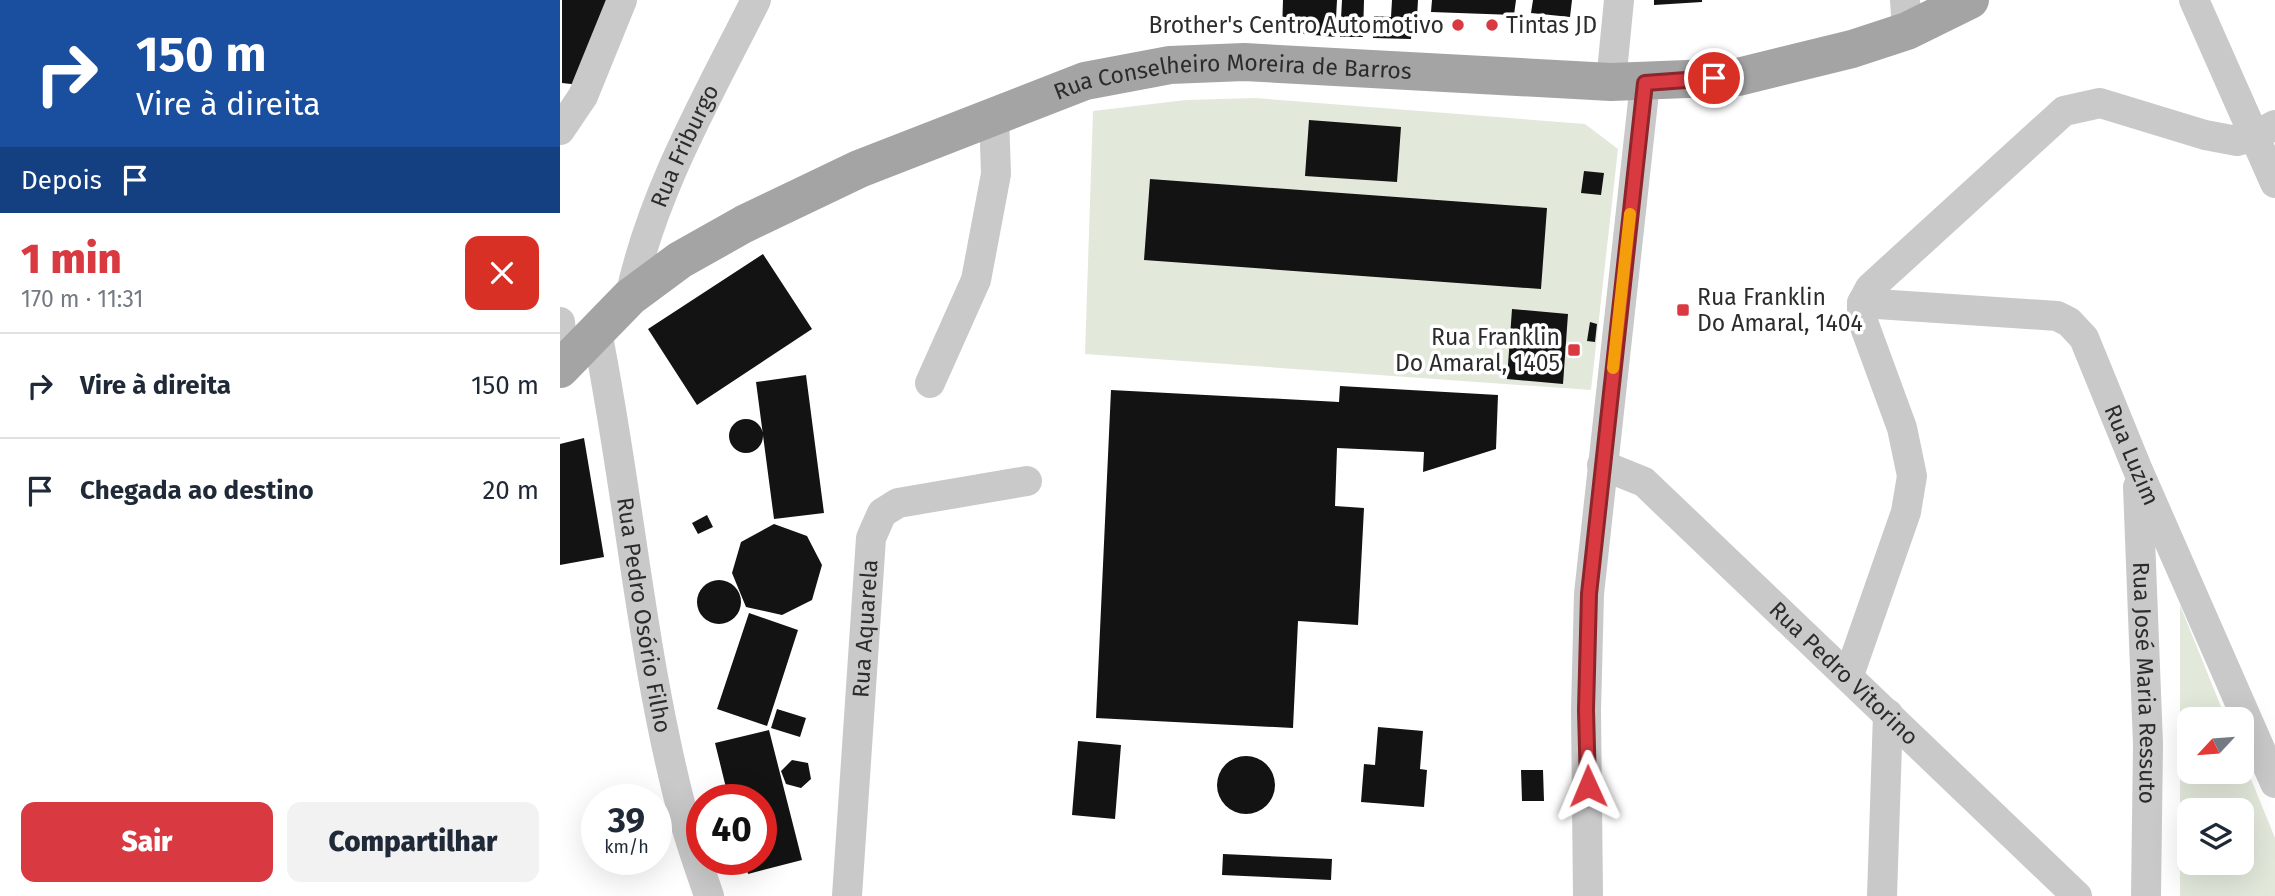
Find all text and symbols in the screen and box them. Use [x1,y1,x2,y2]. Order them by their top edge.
place label: Brother's Centro Automotivo [1148,11,1444,39]
place label: Tintas JD [1506,11,1597,39]
marker: Brother's Centro Automotivo [1450,17,1466,33]
marker: Tintas JD [1484,17,1500,33]
text: 150 m [136,25,267,84]
icon: right [21,28,112,119]
street label: Rua Conselheiro Moreira de Barros [1050,48,1412,106]
pin [1684,48,1744,108]
icon: arrive [1695,59,1733,97]
street label: Rua Friburgo [644,80,725,211]
text: Vire à direita [136,85,321,123]
icon: arrive [116,161,154,199]
text: Depois [21,165,102,196]
text: 1 min [21,234,122,284]
button: close [465,236,539,310]
place label: Rua Franklin Do Amaral, 1404 [1697,283,1863,337]
text: 170 m · 11:31 [21,285,143,313]
marker: Rua Franklin Do Amaral, 1404 [1675,302,1691,318]
place label: Rua Franklin Do Amaral, 1405 [1395,323,1560,377]
marker: Rua Franklin Do Amaral, 1405 [1566,342,1582,358]
icon: right [21,367,59,405]
text: Vire à direita [80,370,231,401]
text: 150 m [471,370,539,401]
street label: Rua Luzim [2099,400,2166,510]
icon: arrive [21,472,59,510]
text: Chegada ao destino [80,475,314,506]
text: 20 m [482,475,539,506]
street label: Rua Pedro Osório Filho [611,495,677,735]
street label: Rua Aquarela [846,558,884,699]
street label: Rua José Maria Ressuto [2127,561,2162,804]
street label: Rua Pedro Vitorino [1764,595,1924,751]
north arrow [2177,707,2254,784]
map controls [2177,707,2254,875]
position arrow [1551,749,1625,823]
speed limit sign: 40 [686,784,777,875]
button: layers [2177,798,2254,875]
text: 39 [608,799,645,841]
button: Sair [21,802,273,882]
button: Compartilhar [287,802,539,882]
text: km/h [604,836,649,858]

